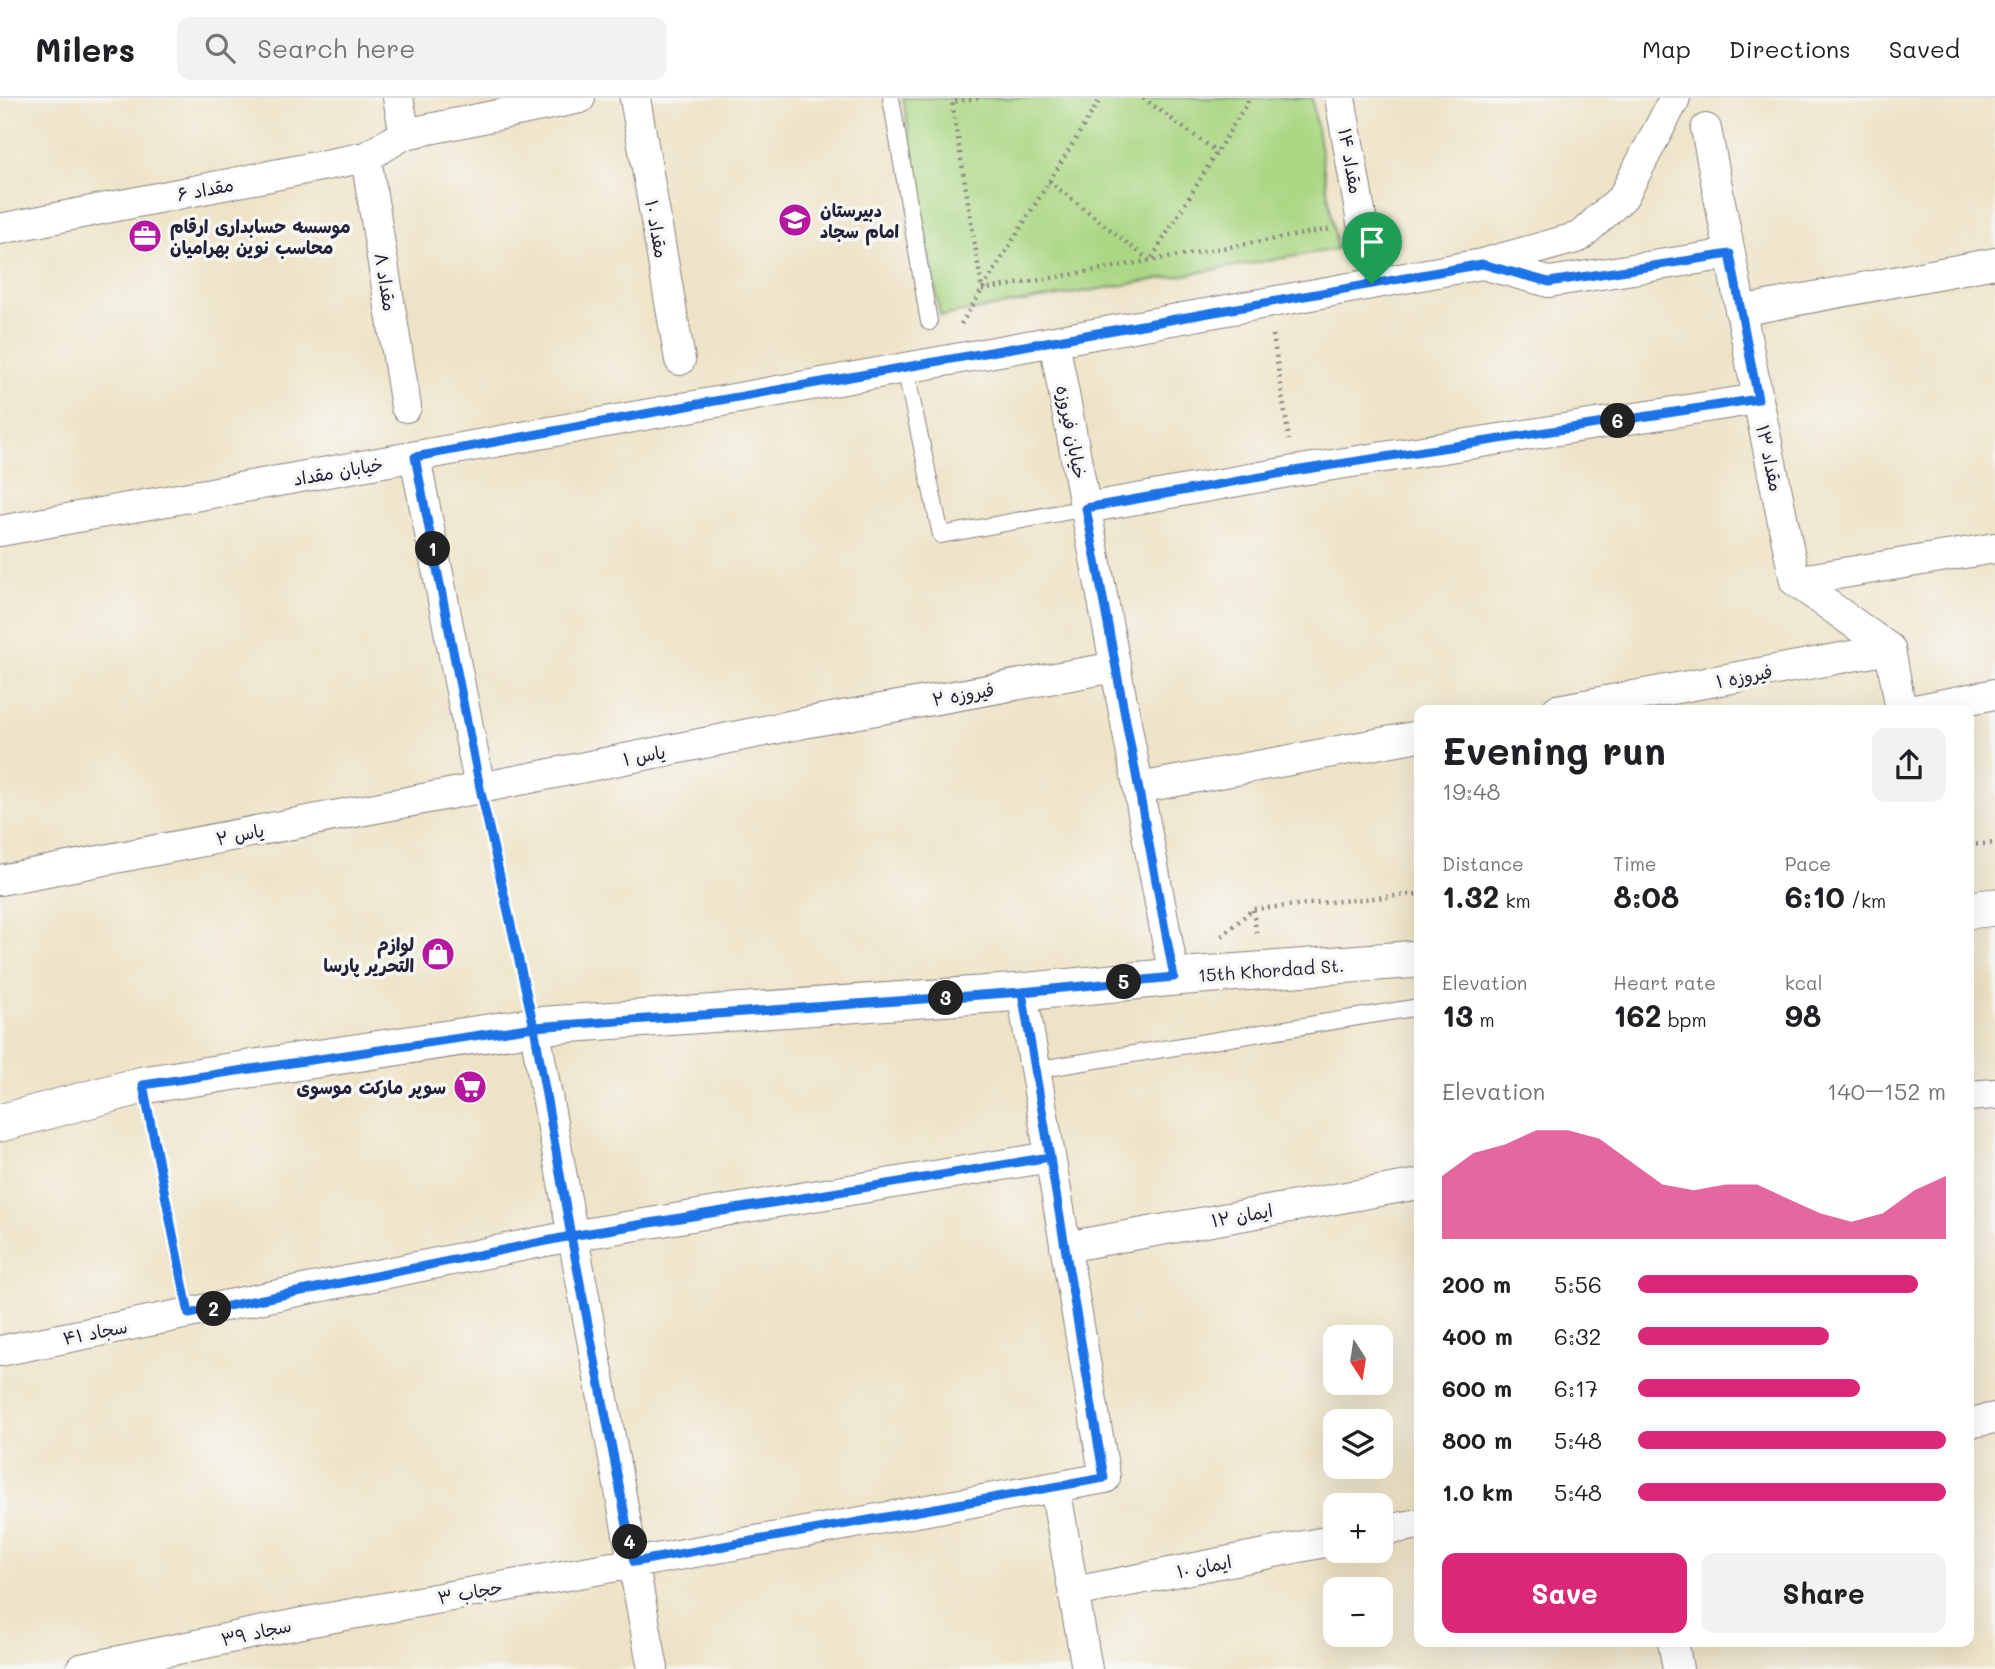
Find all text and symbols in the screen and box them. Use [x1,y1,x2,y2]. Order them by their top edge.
search box [177,17,667,80]
text: Milers [35,27,135,70]
icon: search [201,29,239,67]
text: Search here [257,31,415,65]
text: Map [1642,33,1691,64]
text: Directions [1729,33,1851,64]
text: Saved [1889,33,1960,64]
street label: مقداد ۱۴ [1333,126,1369,196]
street label: مقداد ۶ [175,172,235,206]
street label: مقداد ۱۰ [640,198,674,260]
place label: دبیرستان امام سجاد [820,198,899,246]
school or university icon: دبیرستان امام سجاد [776,201,814,239]
pin [1342,212,1402,284]
place label: موسسه حسابداری ارقام محاسب نوین بهرامیان [170,214,351,259]
office icon: موسسه حسابداری ارقام محاسب نوین بهرامیان [126,217,164,255]
icon: arrive [1353,223,1391,261]
street label: مقداد ۸ [370,251,402,313]
street label: خیابان فیروزه [1051,383,1093,481]
pin: 6 [1600,404,1636,438]
text: 6 [1612,408,1623,433]
street label: مقداد ۱۳ [1751,422,1789,494]
street label: خیابان مقداد [291,451,385,491]
pin: 1 [416,532,450,566]
text: 1 [428,536,437,561]
street label: فیروزه ۱ [1714,659,1774,693]
street label: فیروزه ۲ [930,677,996,711]
text: Evening run [1442,725,1666,775]
button: share [1872,728,1946,802]
street label: یاس ۱ [621,739,667,771]
text: 19:48 [1442,776,1500,806]
street label: یاس ۲ [214,818,266,850]
text: Distance [1442,851,1524,876]
text: Time [1613,851,1657,876]
text: Pace [1785,851,1831,876]
text: 1.32 [1442,876,1499,916]
text: 8:08 [1613,876,1679,916]
text: 6:10 [1785,876,1845,916]
text: km [1499,888,1531,913]
text: /km [1845,888,1886,913]
place label: لوازم التحریر پارسا [324,932,414,978]
shop icon: لوازم التحریر پارسا [419,935,457,973]
street label: 15th Khordad St. [1197,953,1345,987]
pin: 5 [1106,964,1142,1000]
text: 5 [1118,969,1129,994]
text: Elevation [1442,970,1527,995]
text: Heart rate [1613,970,1716,995]
text: kcal [1785,970,1823,995]
pin: 3 [928,981,964,1016]
text: 3 [940,985,951,1010]
text: 13 [1442,995,1473,1035]
text: 162 [1613,995,1662,1035]
text: 98 [1785,995,1821,1035]
text: m [1473,1007,1495,1032]
text: bpm [1662,1007,1707,1032]
supermarket icon: سوپر مارکت موسوی [451,1068,489,1106]
place label: سوپر مارکت موسوی [296,1075,446,1100]
text: Elevation [1442,1076,1545,1106]
text: 140–152 m [1827,1076,1946,1106]
street label: ایمان ۱۲ [1210,1198,1274,1232]
text: 200 m [1442,1269,1511,1299]
text: 5:56 [1554,1269,1602,1299]
pin: 2 [196,1292,232,1326]
text: 2 [208,1296,219,1321]
street label: سجاد ۴۱ [61,1314,129,1350]
text: 400 m [1442,1321,1513,1351]
text: 6:32 [1554,1321,1601,1351]
north arrow [1323,1325,1393,1395]
map controls [1323,1325,1393,1647]
text: 600 m [1442,1373,1512,1403]
text: 6:17 [1554,1373,1598,1403]
button: layers [1323,1409,1393,1479]
text: 800 m [1442,1425,1512,1455]
text: 5:48 [1554,1425,1602,1455]
text: 1.0 km [1442,1477,1513,1507]
text: 5:48 [1554,1477,1602,1507]
button: + [1323,1493,1393,1563]
pin: 4 [612,1524,648,1560]
text: 4 [623,1529,636,1554]
street label: ایمان ۱۰ [1174,1549,1234,1583]
button: Save [1442,1553,1687,1633]
button: Share [1701,1553,1946,1633]
street label: حجاب ۳ [436,1575,504,1609]
button: − [1323,1577,1393,1647]
street label: سجاد ۳۹ [219,1613,293,1651]

